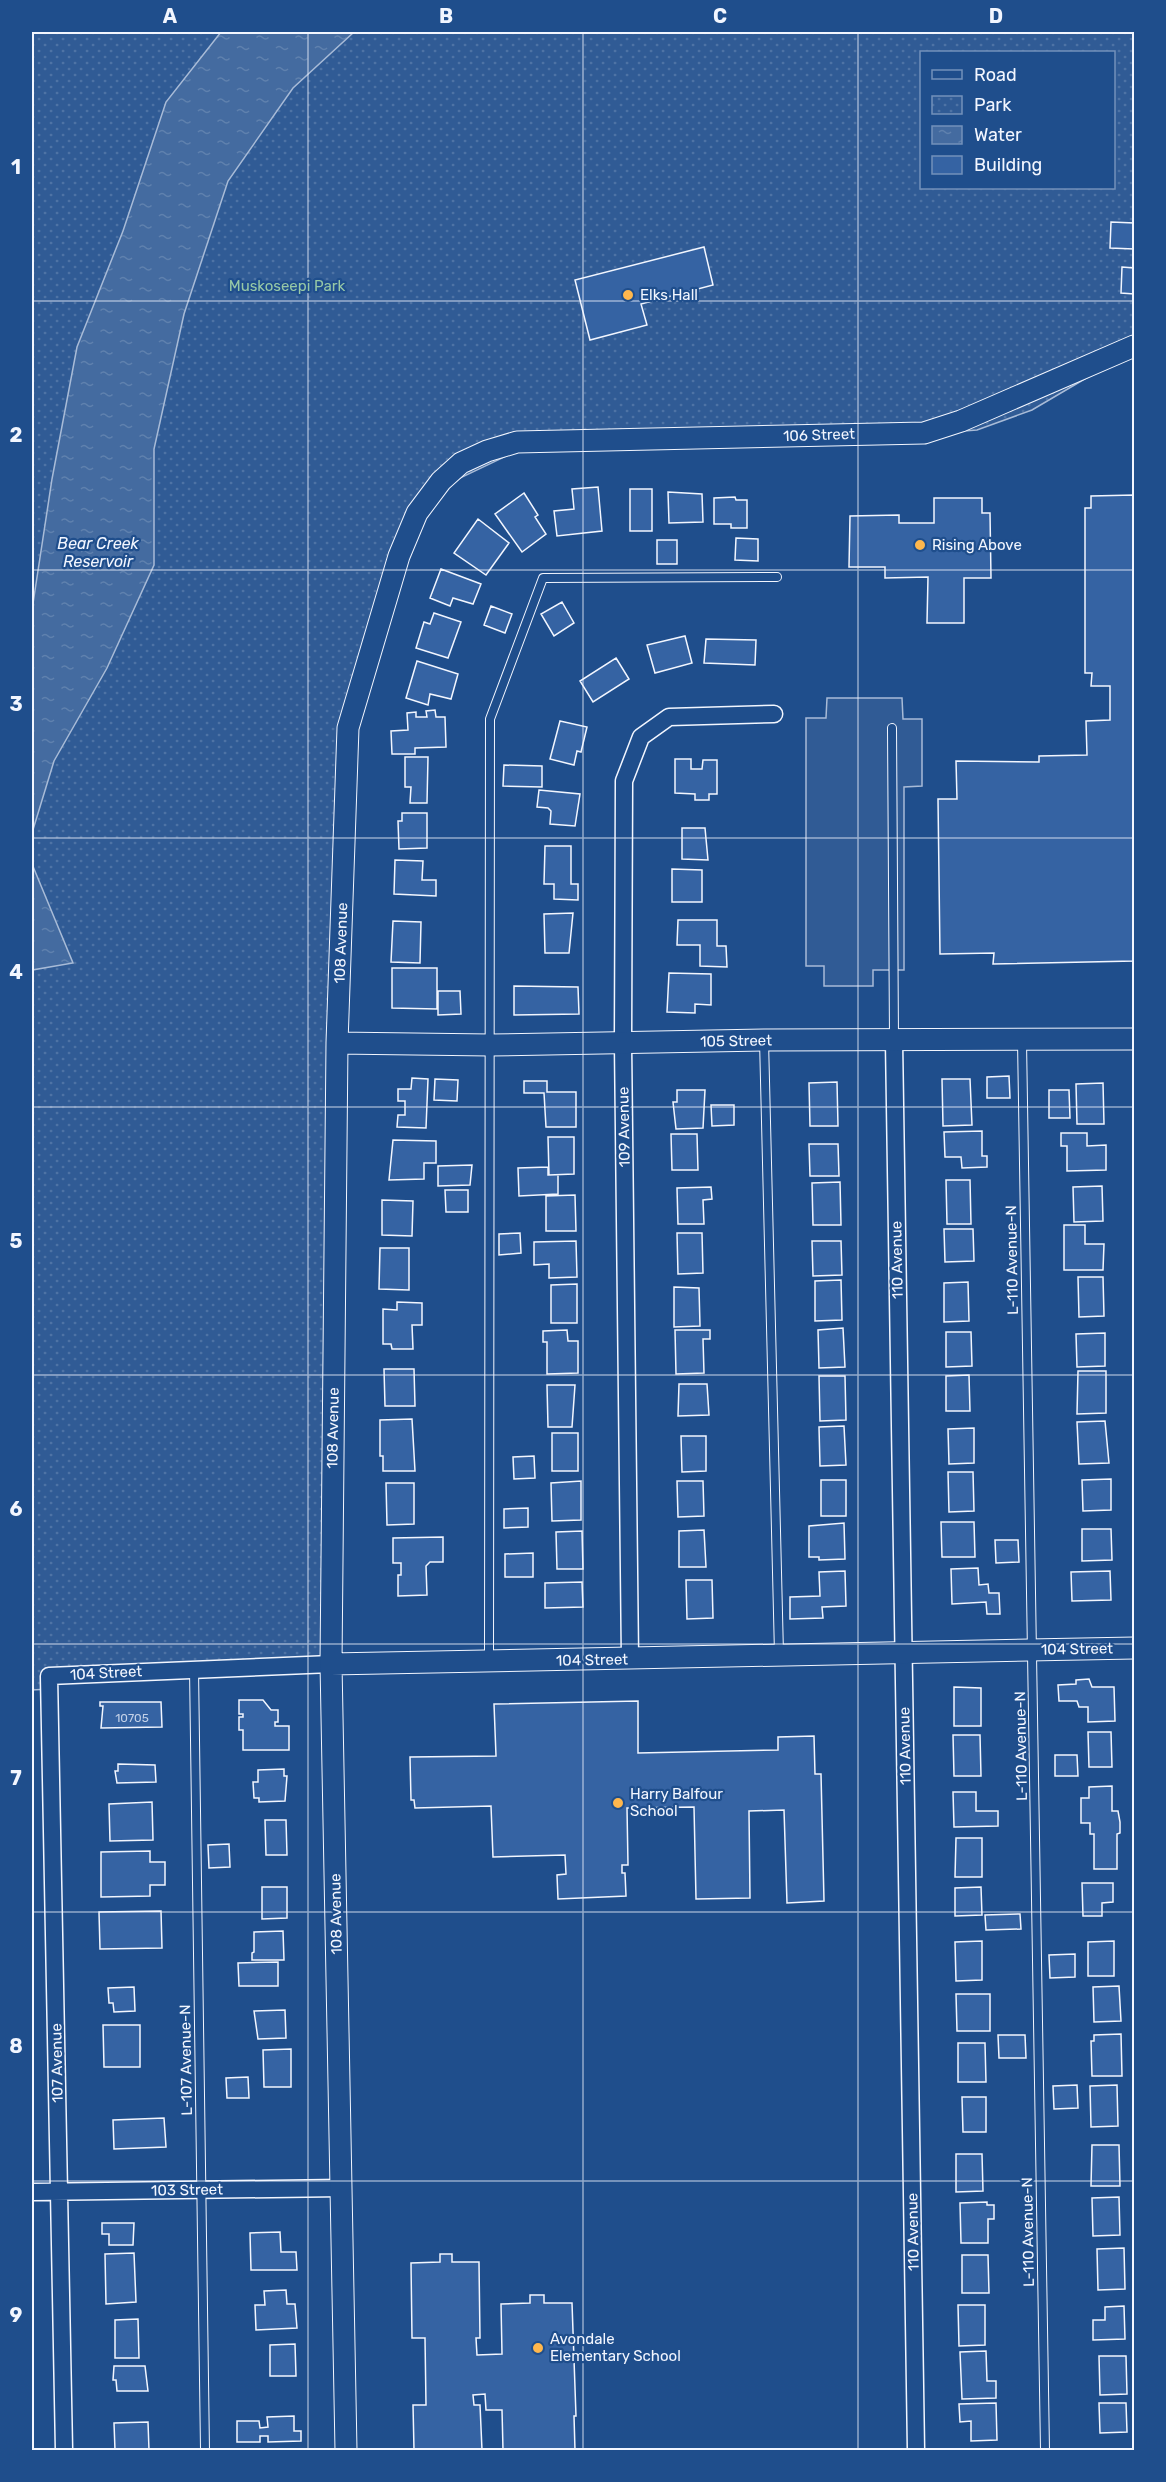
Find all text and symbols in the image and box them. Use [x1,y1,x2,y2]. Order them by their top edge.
text: A [163,4,178,28]
text: B [439,4,453,28]
text: C [713,4,727,28]
text: D [989,4,1003,28]
legend [920,51,1115,189]
text: Road [974,64,1017,86]
text: Park [974,94,1012,116]
text: Water [974,124,1022,146]
text: Building [974,154,1042,176]
text: 1 [11,155,21,179]
park label: Muskoseepi Park [229,277,345,295]
place label: Elks Hall [640,286,698,304]
marker: Elks Hall [621,288,635,302]
text: 2 [10,423,23,447]
street label: 106 Street [783,425,855,445]
water label: Bear Creek Reservoir [57,534,140,571]
place label: Rising Above [932,536,1022,554]
marker: Rising Above [913,538,927,552]
text: 3 [9,692,23,716]
street label: 108 Avenue [331,902,351,984]
text: 4 [9,960,23,984]
street label: 105 Street [700,1031,772,1051]
street label: 109 Avenue [614,1087,634,1167]
street label: L-110 Avenue-N [1002,1205,1022,1315]
street label: 110 Avenue [887,1221,907,1299]
text: 5 [10,1229,23,1253]
street label: 108 Avenue [323,1387,343,1469]
text: 6 [9,1497,23,1521]
street label: 104 Street [1041,1639,1113,1659]
street label: 104 Street [556,1650,628,1670]
street label: 104 Street [69,1662,143,1684]
street label: L-110 Avenue-N [1011,1691,1031,1801]
street label: 110 Avenue [895,1707,915,1785]
house number: 10705 [115,1711,149,1725]
text: 7 [10,1766,22,1790]
place label: Harry Balfour School [630,1785,723,1820]
marker: Harry Balfour School [611,1796,625,1810]
street label: 108 Avenue [326,1873,346,1955]
street label: L-107 Avenue-N [176,2004,196,2116]
street label: 107 Avenue [47,2023,67,2103]
text: 8 [9,2034,23,2058]
street label: L-110 Avenue-N [1018,2177,1038,2287]
street label: 103 Street [151,2180,223,2200]
street label: 110 Avenue [903,2193,923,2271]
text: 9 [10,2303,23,2327]
place label: Avondale Elementary School [550,2330,681,2365]
marker: Avondale Elementary School [531,2341,545,2355]

